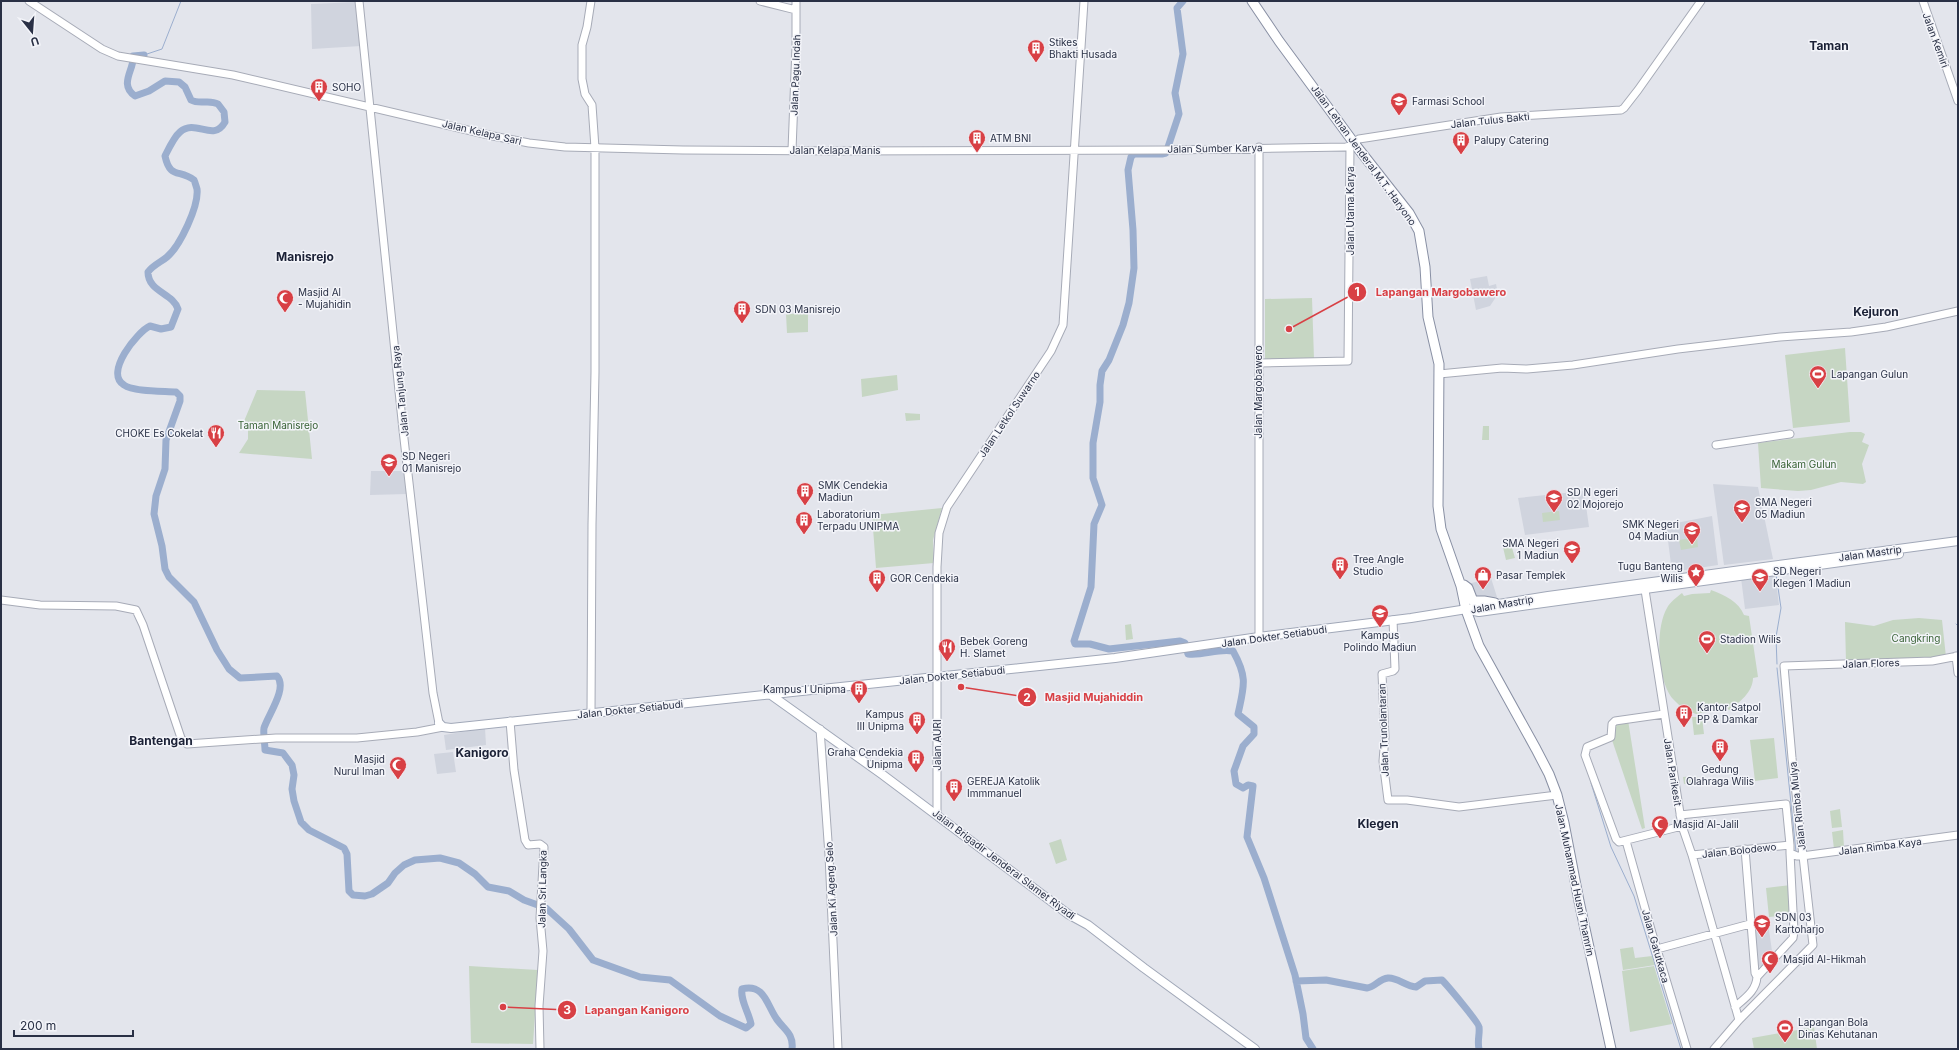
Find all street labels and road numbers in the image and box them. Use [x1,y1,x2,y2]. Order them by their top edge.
street label: Jalan Kemiri [1920,11,1952,69]
street label: Jalan Pagu Indah [788,34,802,116]
street label: Jalan Letnan Jenderal M.T. Haryono [1309,82,1419,228]
street label: Jalan Tulus Bakti [1450,110,1530,130]
street label: Jalan Kelapa Sari [441,117,523,147]
street label: Jalan Sumber Karya [1167,141,1263,155]
street label: Jalan Kelapa Manis [789,144,881,156]
street label: Jalan Utama Karya [1344,166,1356,256]
street label: Jalan Tanjung Raya [389,345,411,437]
street label: Jalan Margobawero [1252,345,1264,439]
street label: Jalan Letkol Suwarno [976,369,1042,459]
street label: Jalan Mastrip [1838,543,1902,563]
street label: Jalan Mastrip [1470,593,1534,615]
street label: Jalan Dokter Setiabudi [1220,623,1328,649]
street label: Jalan Flores [1842,656,1900,670]
street label: Jalan Dokter Setiabudi [898,663,1006,687]
street label: Jalan Trunolantaran [1375,683,1391,777]
street label: Jalan Dokter Setiabudi [576,697,684,721]
street label: Jalan AURI [931,719,943,771]
street label: Jalan Parikesit [1662,737,1684,807]
street label: Jalan Rimba Mulya [1786,761,1808,851]
street label: Jalan Muhammad Husni Thamrin [1553,803,1597,957]
street label: Jalan Brigadir Jenderal Slamet Riyadi [930,806,1078,922]
street label: Jalan Rimba Kaya [1838,835,1922,857]
street label: Jalan Bolodewo [1701,840,1777,860]
street label: Jalan Ki Ageng Selo [823,841,839,937]
street label: Jalan Sri Langka [535,850,549,928]
street label: Jalan Gatutkaca [1640,908,1672,984]

